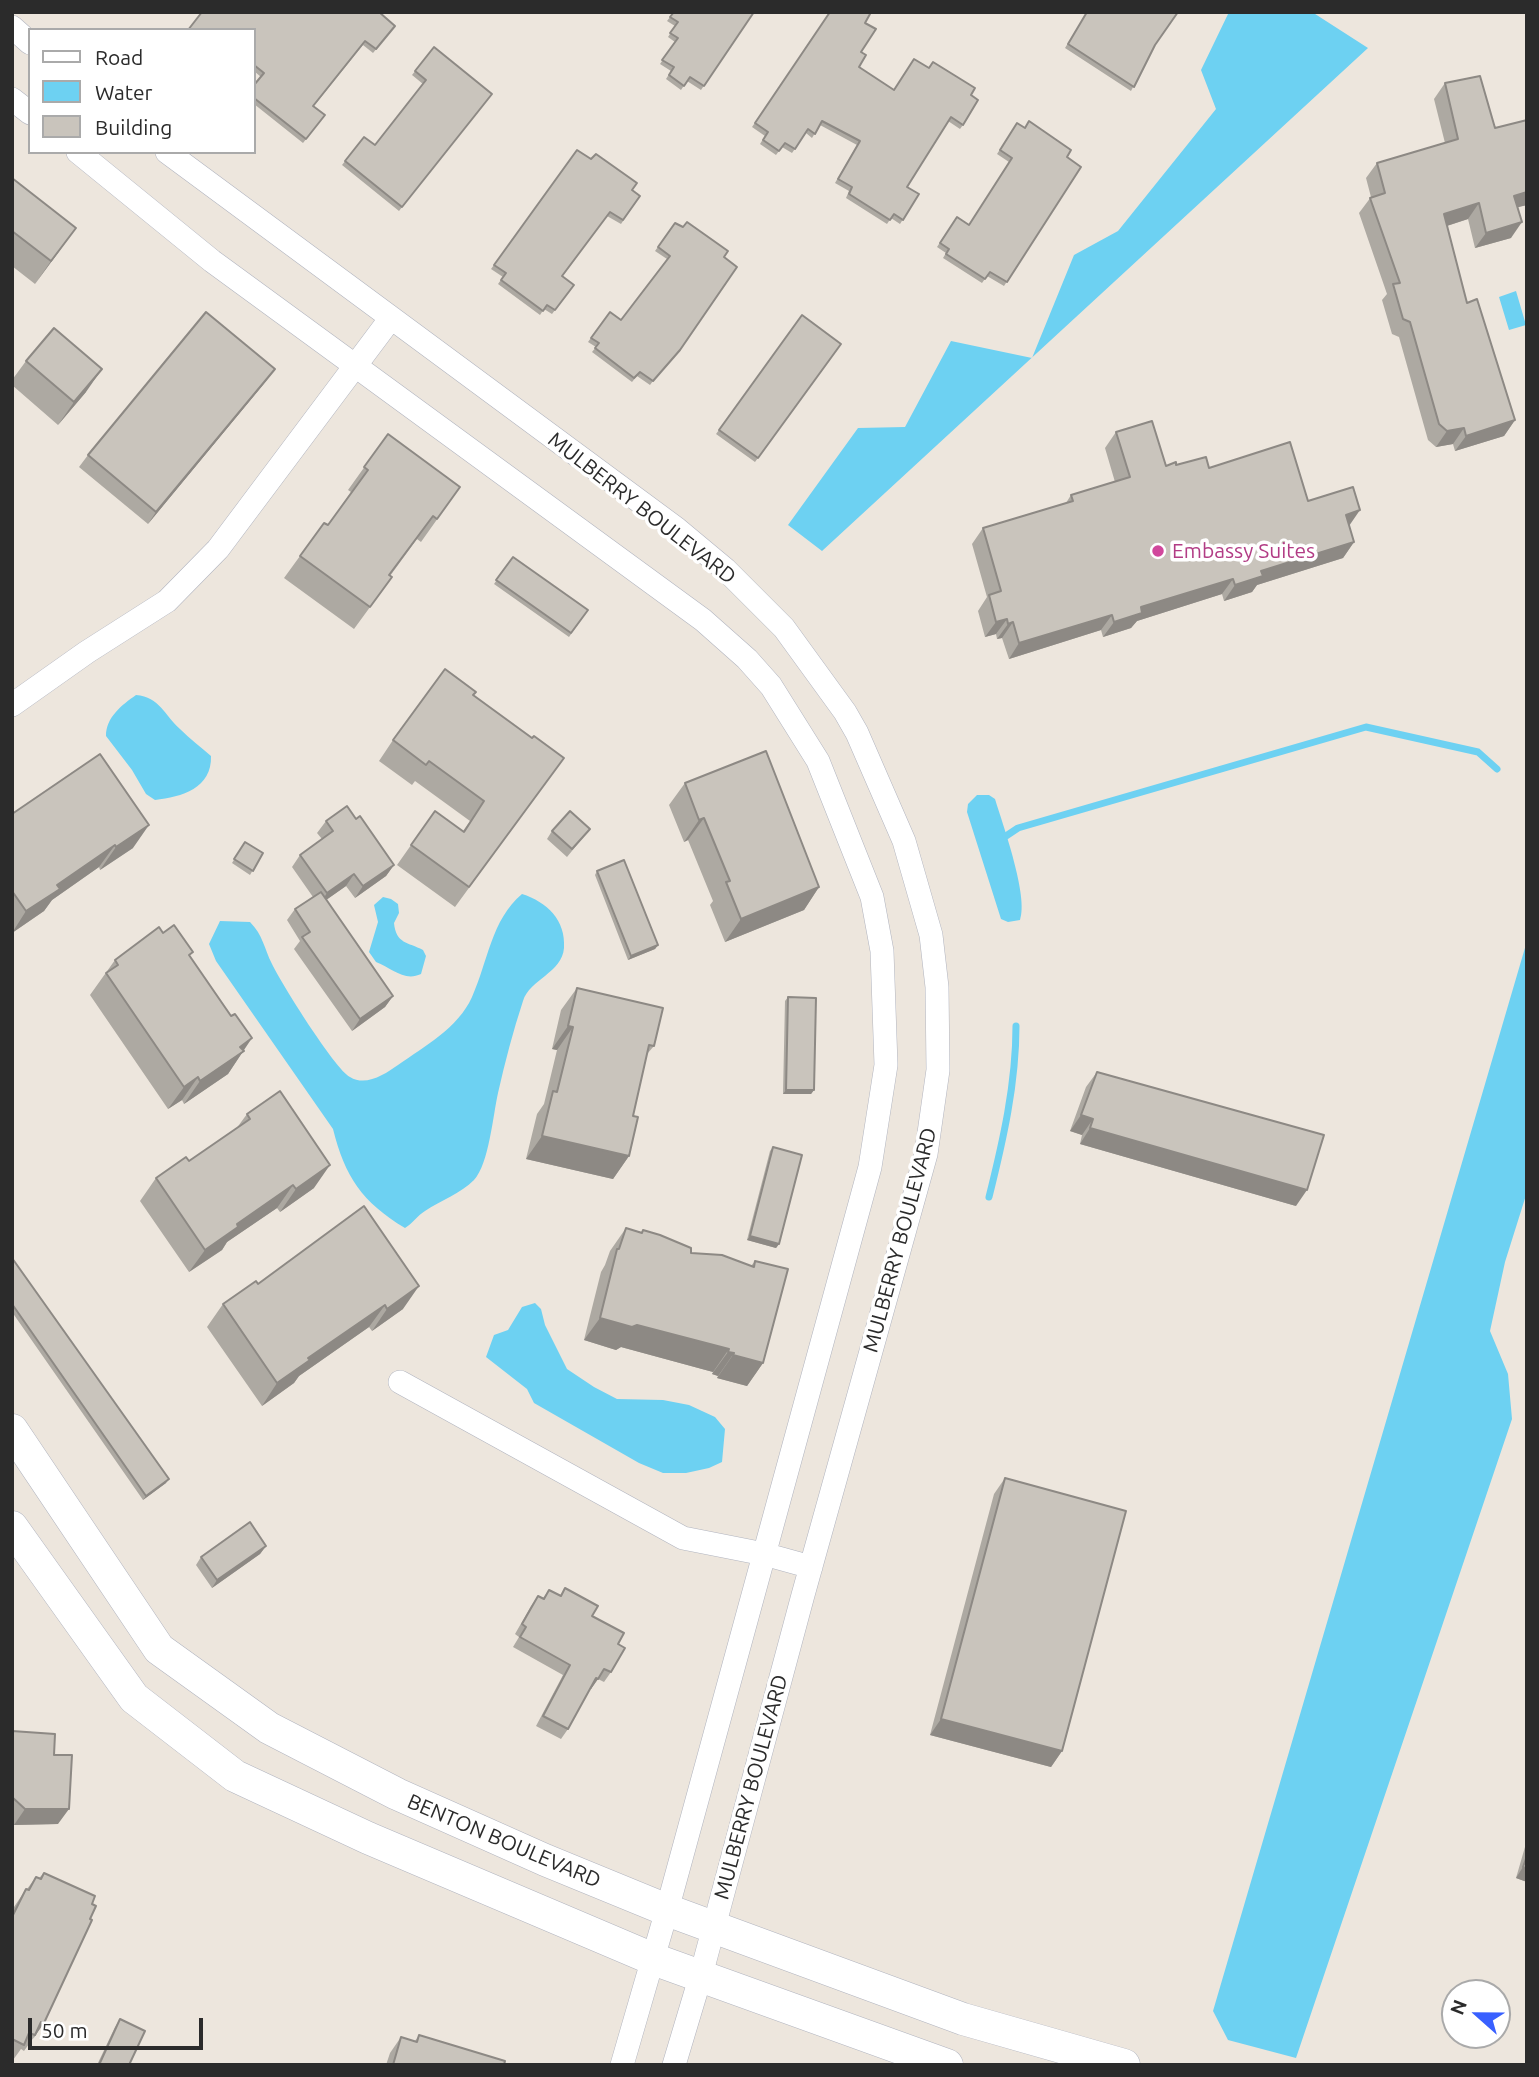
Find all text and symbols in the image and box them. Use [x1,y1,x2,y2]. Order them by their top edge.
legend [28,28,256,154]
text: Road [95,45,143,69]
text: Water [95,80,153,104]
text: Building [95,115,172,139]
street label: MULBERRY BOULEVARD [543,427,741,589]
place label: Embassy Suites [1172,538,1315,564]
marker: Embassy Suites [1150,543,1166,559]
street label: MULBERRY BOULEVARD [858,1125,942,1355]
street label: MULBERRY BOULEVARD [709,1672,793,1902]
street label: BENTON BOULEVARD [403,1789,605,1893]
north arrow [1441,1979,1511,2049]
text: N [1445,1997,1471,2018]
scale bar [32,2004,206,2048]
text: 50 m [41,2018,88,2042]

